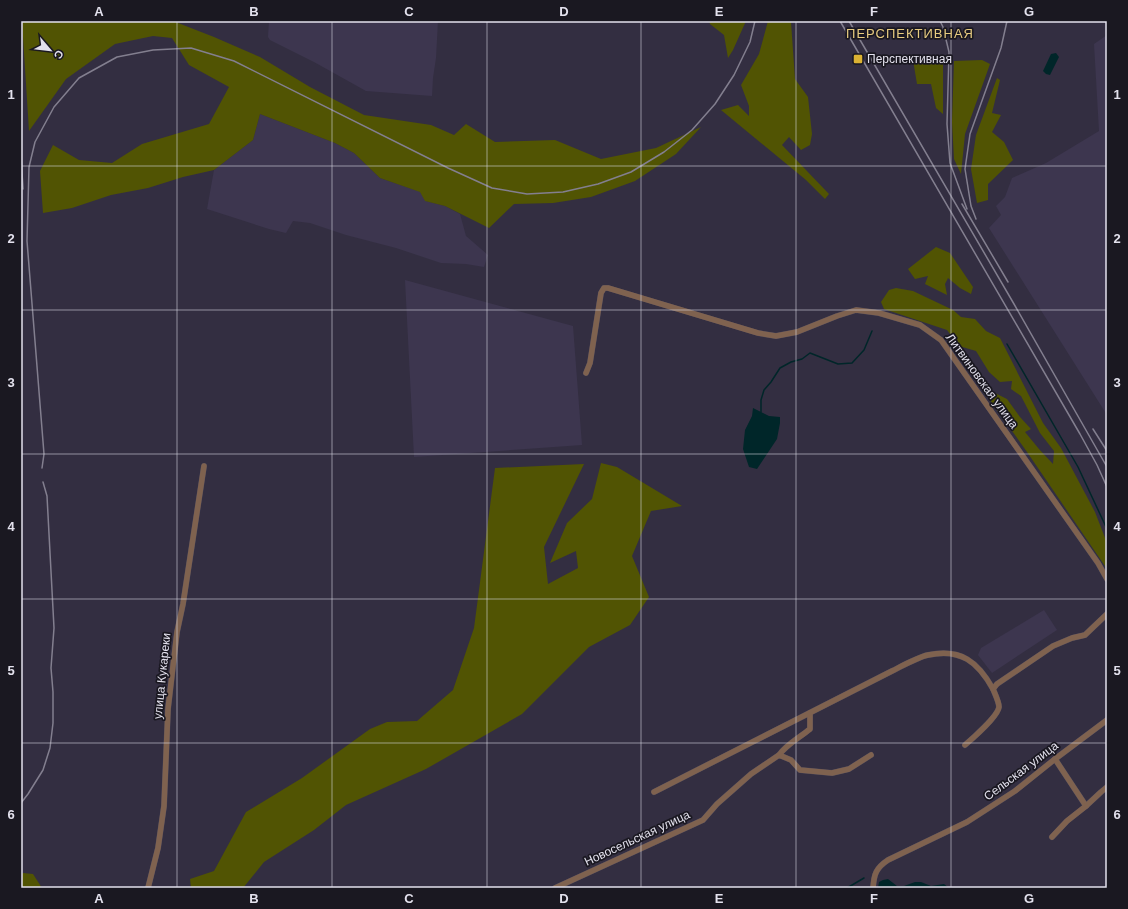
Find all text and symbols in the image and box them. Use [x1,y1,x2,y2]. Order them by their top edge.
text: A [94,4,104,19]
text: B [249,4,259,19]
text: C [404,4,414,19]
text: D [559,4,569,19]
text: E [715,4,724,19]
text: F [870,4,878,19]
text: G [1024,4,1034,19]
district label: ПЕРСПЕКТИВНАЯ [846,26,974,41]
north arrow [30,30,70,70]
text: С [52,48,66,61]
place label: Перспективная [867,52,952,66]
marker: Перспективная [852,53,864,65]
text: 1 [7,87,15,102]
text: 1 [1113,87,1121,102]
text: 2 [7,231,15,246]
text: 2 [1113,231,1121,246]
street label: Литвиновская улица [943,331,1021,431]
text: 3 [7,375,15,390]
text: 3 [1113,375,1121,390]
text: 4 [7,519,15,534]
text: 4 [1113,519,1121,534]
street label: улица Кукареки [151,632,173,720]
text: 5 [7,663,15,678]
text: 5 [1113,663,1121,678]
street label: Сельская улица [981,738,1061,803]
text: 6 [7,807,15,822]
street label: Новосельская улица [582,807,692,869]
text: 6 [1113,807,1121,822]
text: A [94,891,104,906]
text: B [249,891,259,906]
text: C [404,891,414,906]
text: D [559,891,569,906]
text: E [715,891,724,906]
text: F [870,891,878,906]
text: G [1024,891,1034,906]

